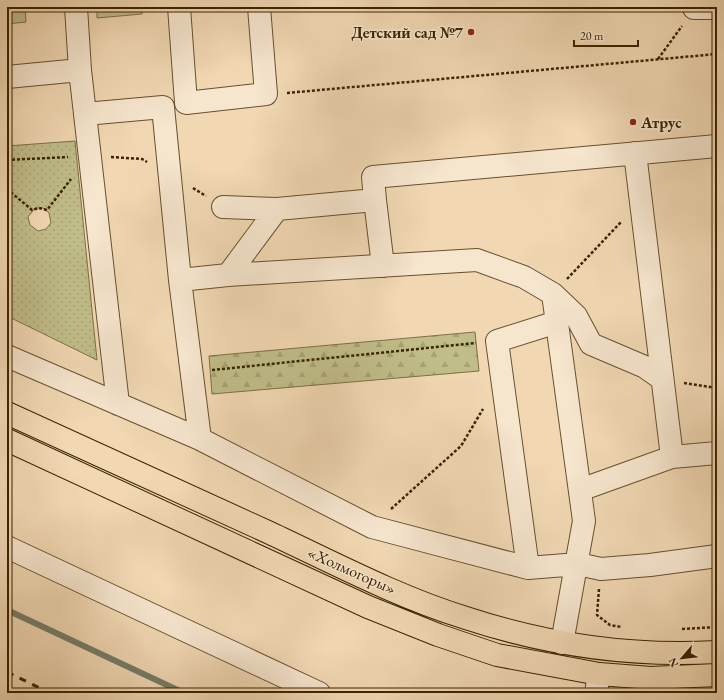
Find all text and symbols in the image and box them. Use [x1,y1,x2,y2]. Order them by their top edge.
place label: Детский сад №7 [351,22,464,43]
scale bar [574,22,638,48]
marker: Детский сад №7 [466,27,476,37]
text: 20 m [580,28,604,44]
place label: Атрус [640,112,682,133]
marker: Атрус [628,117,638,127]
street label: «Холмогоры» [304,542,400,599]
north arrow [662,638,702,678]
text: N [665,655,681,670]

